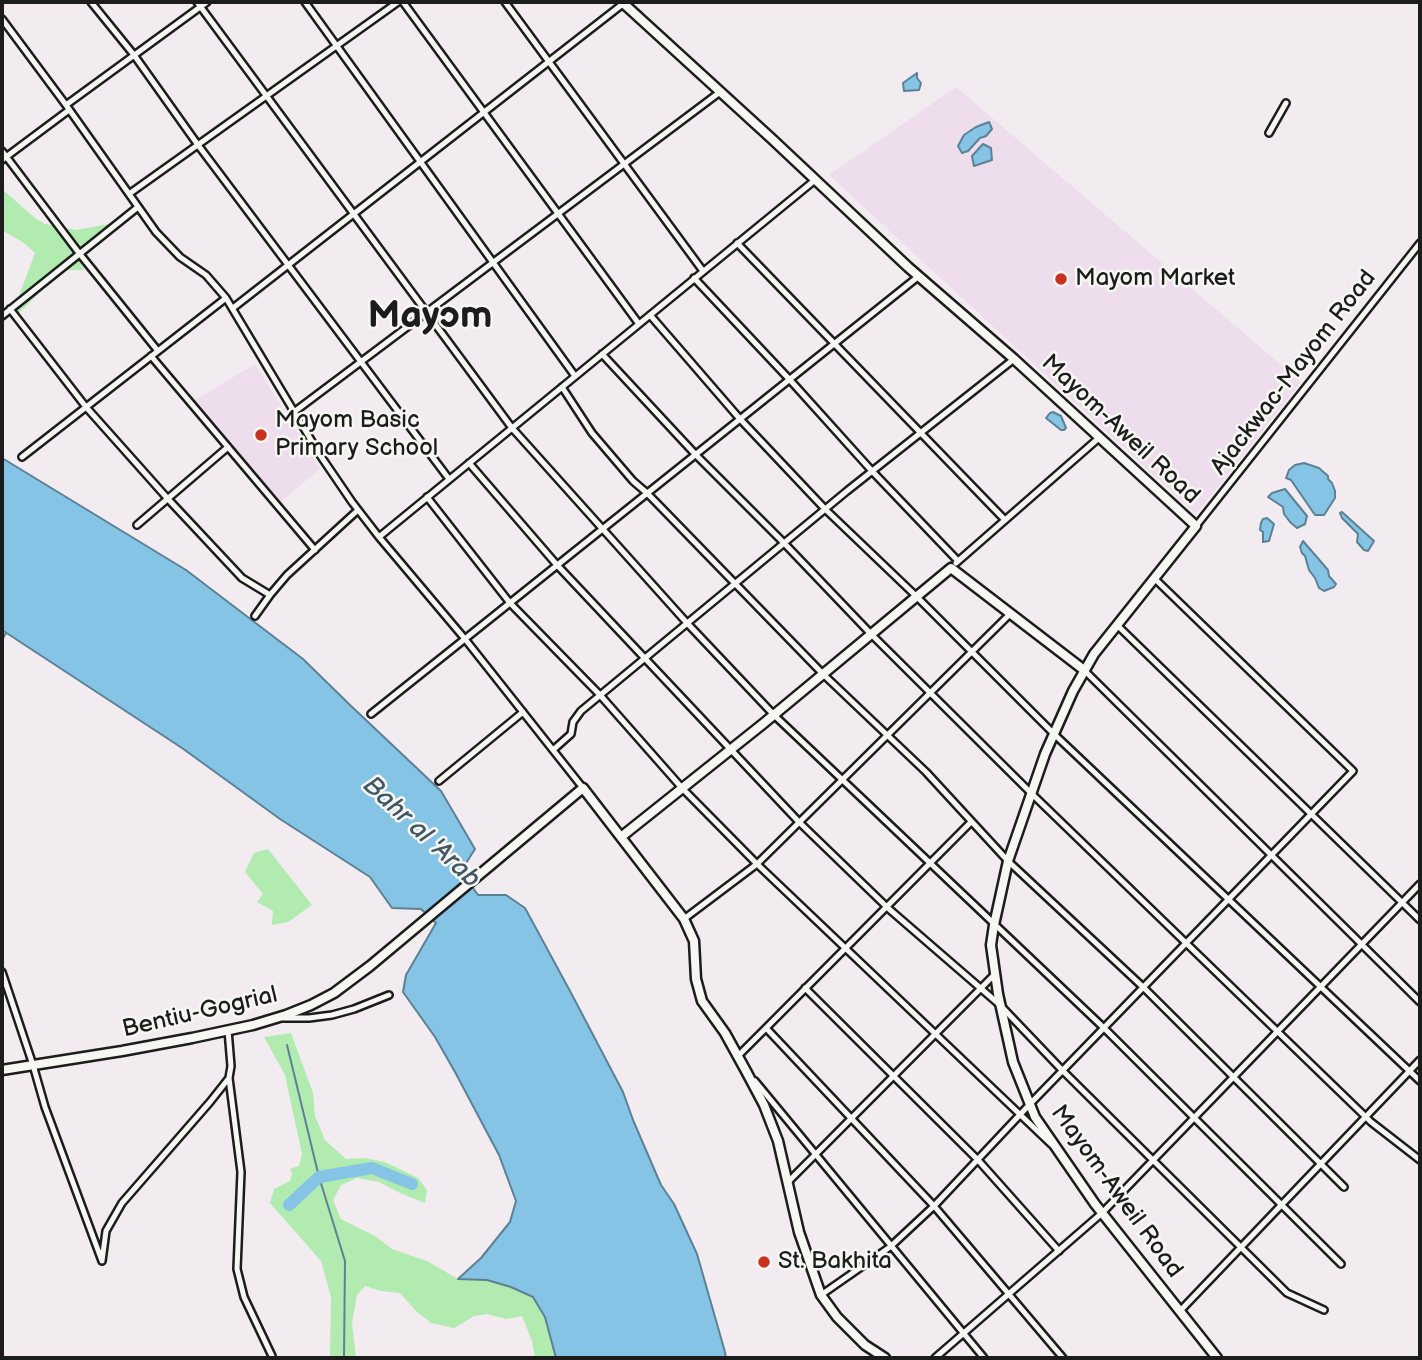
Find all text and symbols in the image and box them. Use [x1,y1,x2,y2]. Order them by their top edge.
place label: Mayom Market [1075,265,1235,293]
street label: Ajackwac-Mayom Road [1205,265,1383,481]
marker: Mayom Market [1053,271,1069,287]
district label: Mayɔm [368,294,492,340]
street label: Mayom-Aweil Road [1035,349,1205,511]
place label: Mayom Basic Primary School [275,407,438,463]
marker: Mayom Basic Primary School [253,427,269,443]
water label: Bahr al 'Arab [356,771,486,895]
street label: Bentiu-Gogrial [120,981,280,1045]
street label: Mayom-Aweil Road [1044,1100,1188,1284]
place label: St. Bakhita [778,1248,892,1276]
marker: St. Bakhita [756,1254,772,1270]

